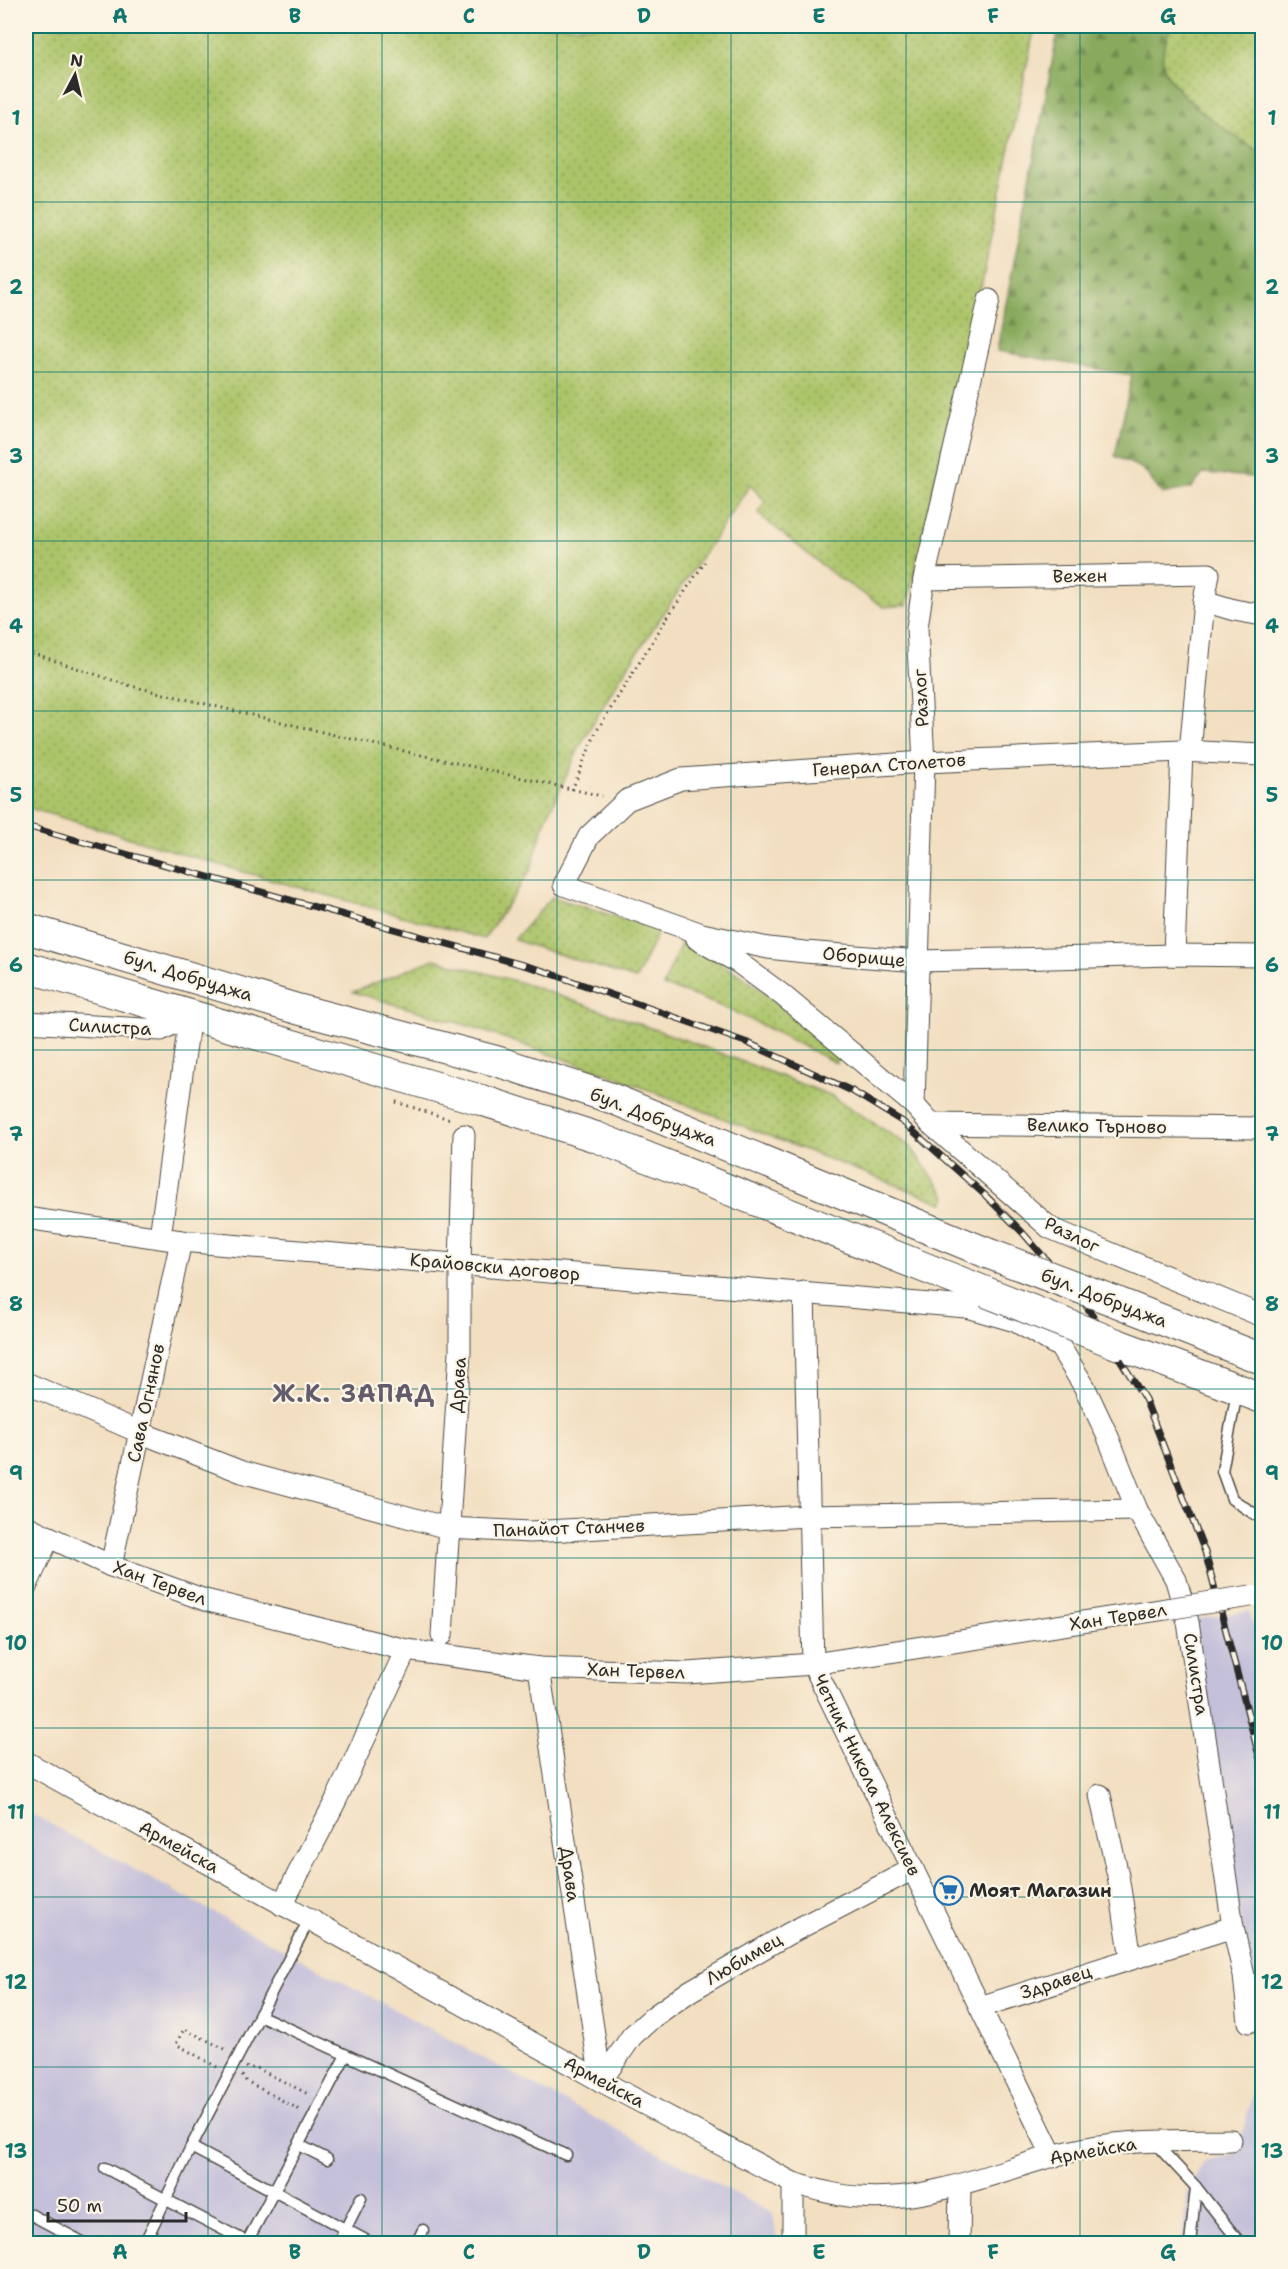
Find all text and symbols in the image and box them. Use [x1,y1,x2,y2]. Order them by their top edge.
text: A [112,3,128,29]
text: B [289,3,301,29]
text: C [463,3,475,29]
text: D [637,3,651,29]
text: E [812,3,826,29]
text: F [987,3,999,29]
text: G [1160,3,1176,29]
north arrow [45,45,105,105]
text: N [69,49,84,72]
text: 1 [11,105,21,131]
text: 1 [1267,105,1277,131]
text: 2 [9,274,23,300]
text: 2 [1265,274,1279,300]
text: 3 [9,443,23,469]
text: 3 [1265,443,1279,469]
street label: Вежен [1052,564,1108,588]
text: 4 [9,613,23,639]
text: 4 [1265,613,1279,639]
street label: Разлог [907,668,935,728]
street label: Генерал Столетов [811,748,967,782]
text: 5 [10,782,22,808]
text: 5 [1266,782,1278,808]
street label: Оборище [822,941,906,973]
street label: бул. Добруджа [121,945,255,1007]
text: 6 [9,952,23,978]
text: 6 [1265,952,1279,978]
street label: Силистра [68,1013,152,1041]
street label: бул. Добруджа [586,1082,720,1152]
street label: Велико Търново [1027,1113,1167,1139]
text: 7 [9,1121,23,1147]
text: 7 [1265,1121,1279,1147]
street label: Разлог [1040,1211,1104,1259]
street label: Крайовски договор [409,1248,581,1286]
street label: бул. Добруджа [1037,1263,1171,1333]
text: 8 [9,1291,23,1317]
text: 8 [1265,1291,1279,1317]
street label: Сава Огнянов [122,1341,170,1465]
street label: Драва [444,1356,472,1414]
district label: Ж.К. ЗАПАД [272,1378,436,1410]
text: 9 [9,1460,23,1486]
text: 9 [1265,1460,1279,1486]
street label: Панайот Станчев [493,1513,645,1543]
street label: Хан Тервел [110,1555,210,1611]
street label: Хан Тервел [1068,1597,1168,1637]
text: 10 [5,1630,27,1656]
text: 10 [1261,1630,1283,1656]
street label: Силистра [1178,1631,1214,1717]
street label: Хан Тервел [587,1657,685,1685]
street label: Четник Никола Алексиев [808,1670,926,1880]
text: 11 [7,1799,25,1825]
text: 11 [1263,1799,1281,1825]
street label: Армейска [135,1815,223,1879]
street label: Драва [554,1845,586,1903]
supermarket icon: Моят Магазин [932,1875,964,1907]
place label: Моят Магазин [969,1879,1112,1903]
street label: Любимец [701,1927,787,1991]
street label: Здравец [1017,1959,1095,2005]
text: 12 [5,1969,27,1995]
text: 12 [1261,1969,1283,1995]
street label: Армейска [560,2051,648,2113]
street label: Армейска [1048,2132,1138,2170]
text: 13 [5,2138,27,2164]
text: 13 [1261,2138,1283,2164]
scale bar [48,2185,186,2223]
text: 50 m [57,2194,102,2218]
text: A [112,2239,128,2265]
text: B [289,2239,301,2265]
text: C [463,2239,475,2265]
text: D [637,2239,651,2265]
text: E [812,2239,826,2265]
text: F [987,2239,999,2265]
text: G [1160,2239,1176,2265]

